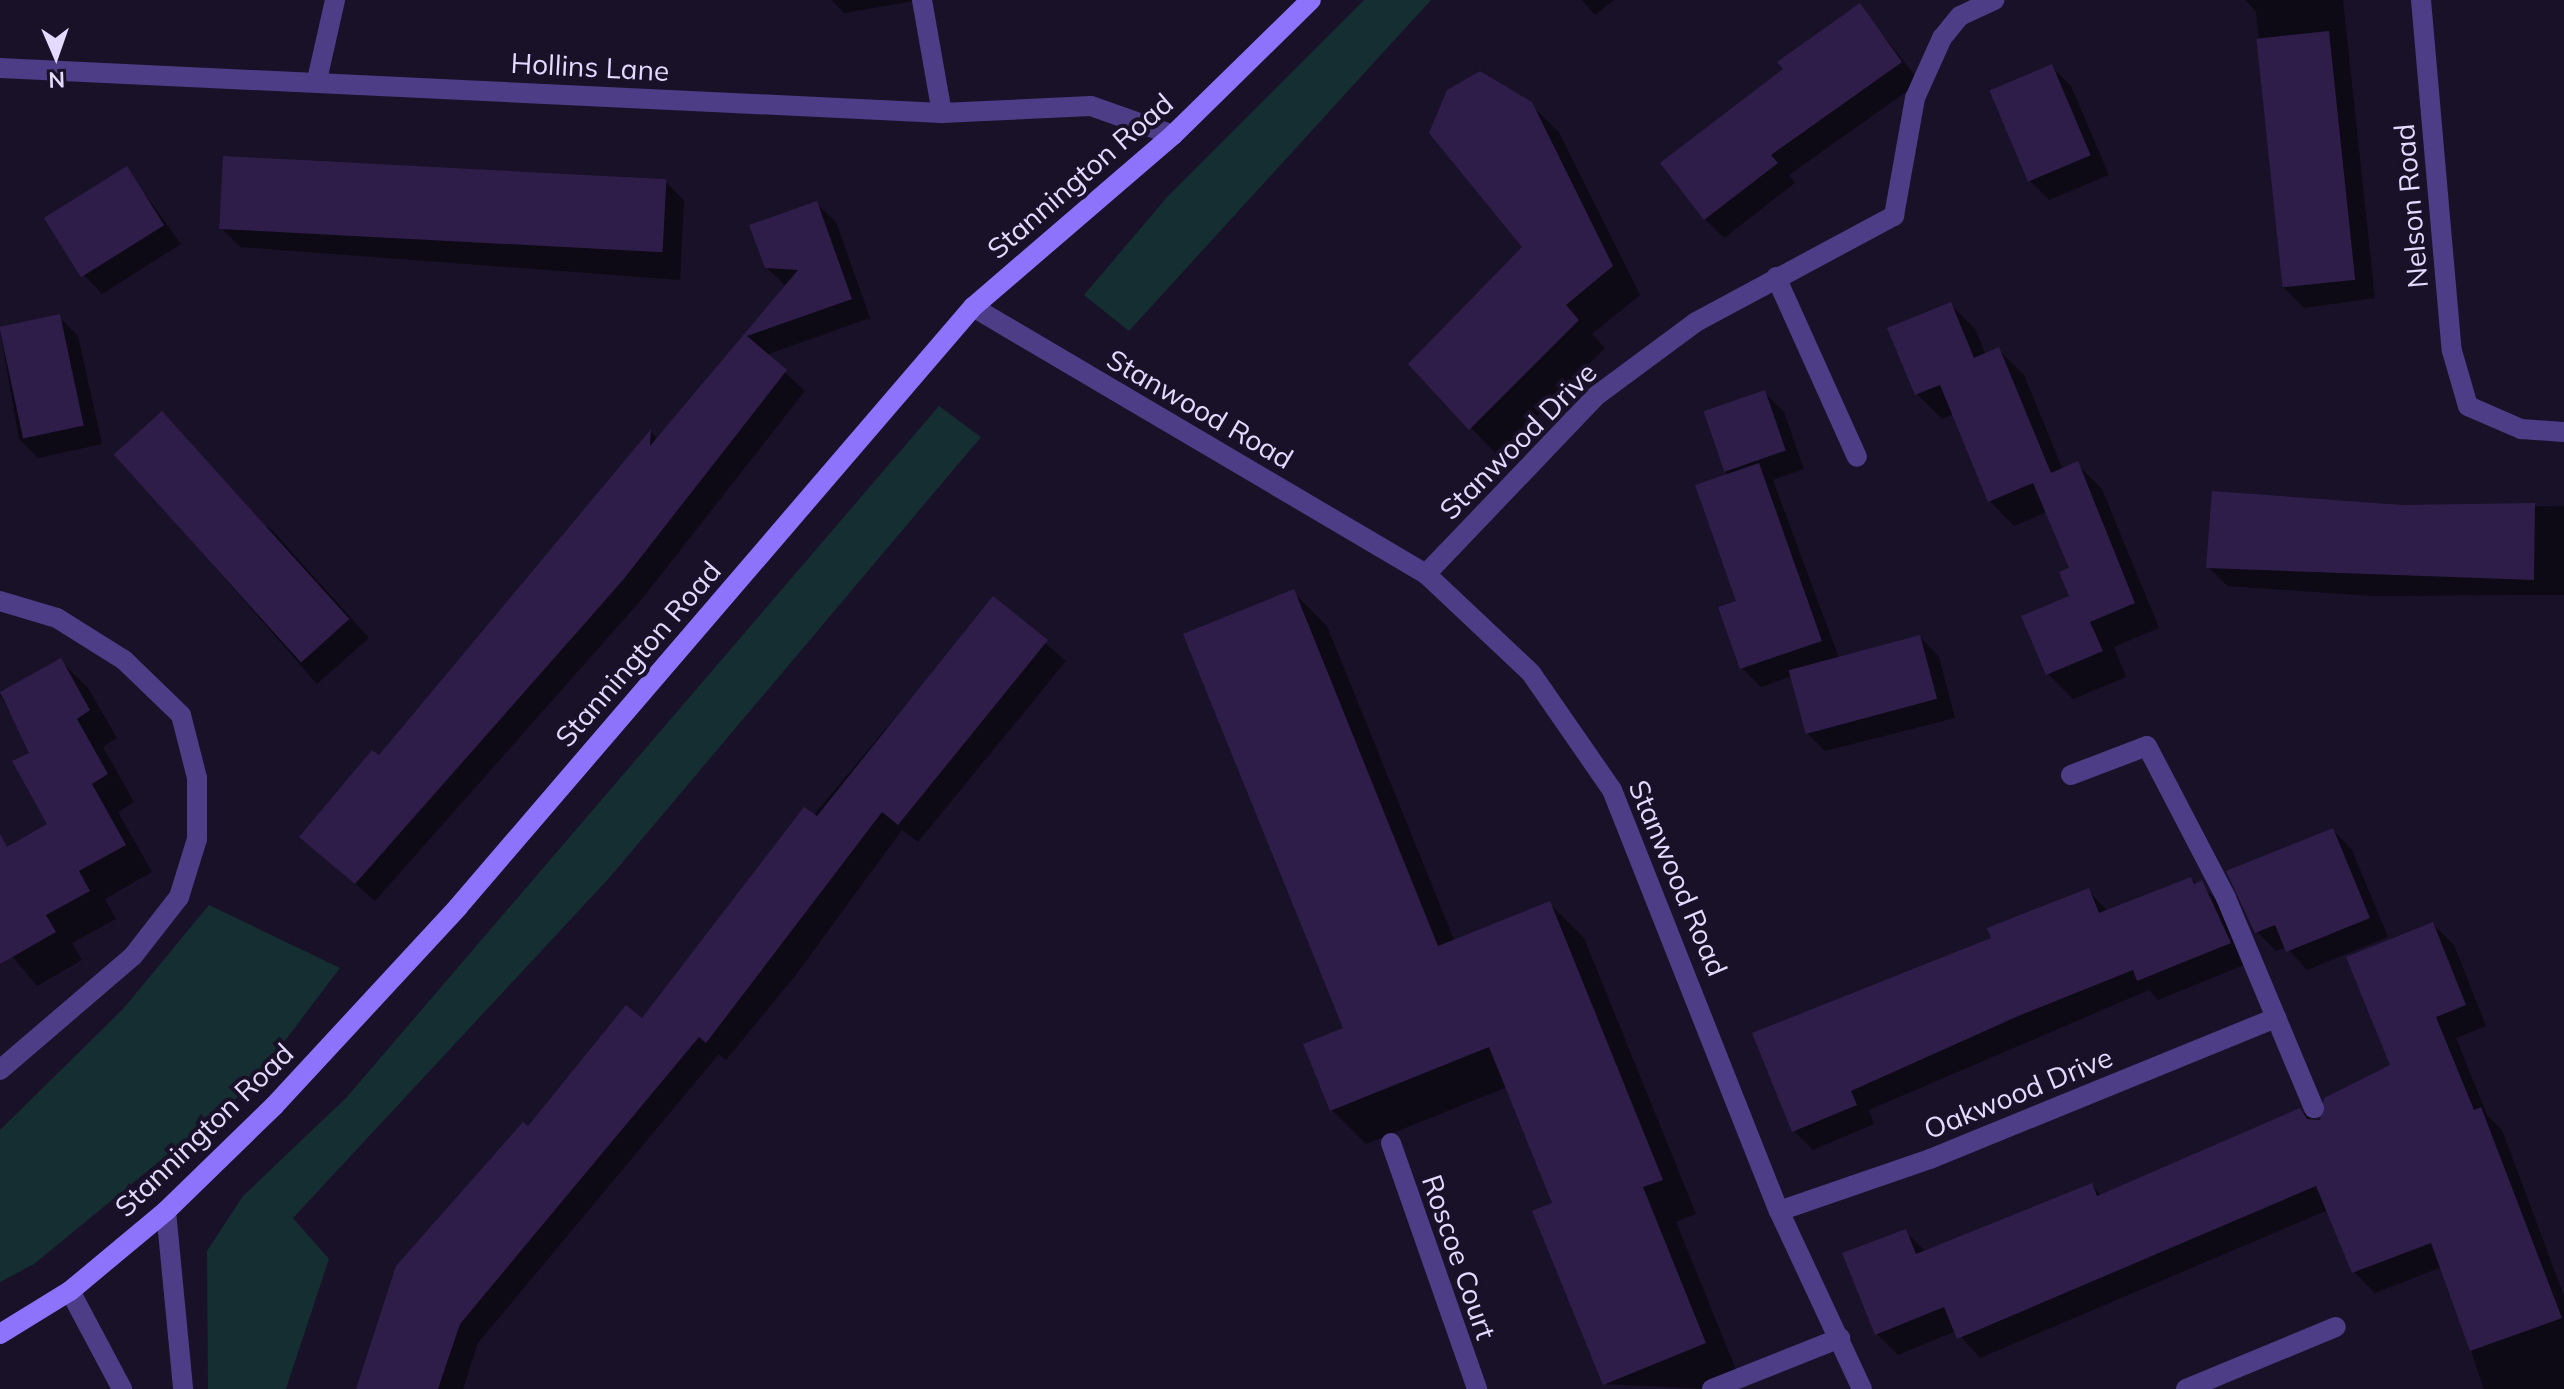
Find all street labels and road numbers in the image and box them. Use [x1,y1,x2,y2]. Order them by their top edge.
street label: Hollins Lane [510,46,670,88]
street label: Stannington Road [980,86,1180,266]
street label: Nelson Road [2387,122,2435,290]
street label: Stanwood Road [1101,342,1299,476]
street label: Stanwood Drive [1433,356,1603,526]
street label: Stannington Road [548,554,728,754]
street label: Stanwood Road [1622,775,1734,981]
street label: Stannington Road [108,1036,300,1224]
street label: Oakwood Drive [1919,1040,2117,1146]
street label: Roscoe Court [1415,1170,1503,1344]

